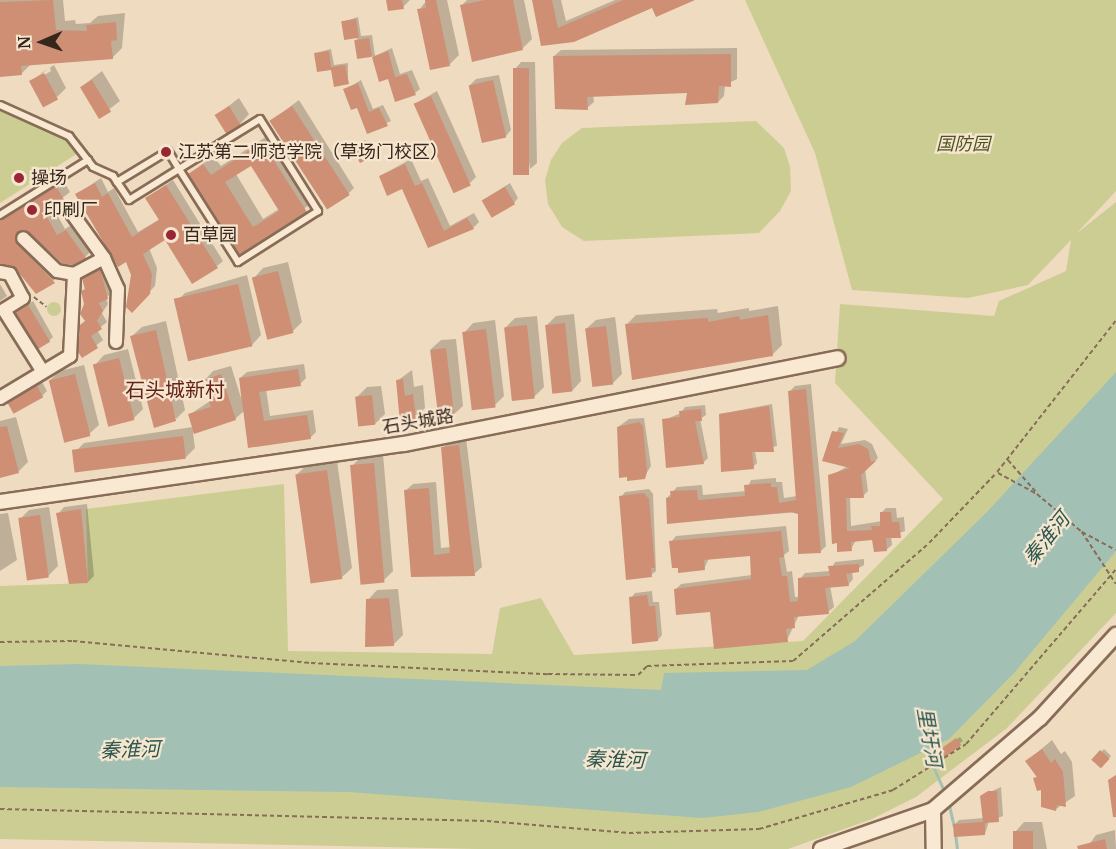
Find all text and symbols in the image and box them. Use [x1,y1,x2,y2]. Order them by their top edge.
north arrow [12,12,72,72]
text: N [14,36,34,49]
park label: 国防园 [936,133,990,155]
place label: 江苏第二师范学院（草场门校区） [178,141,448,163]
marker: 江苏第二师范学院（草场门校区） [159,145,173,159]
place label: 操场 [31,167,67,189]
marker: 操场 [12,171,26,185]
place label: 印刷厂 [44,199,98,221]
marker: 印刷厂 [25,203,39,217]
place label: 百草园 [183,224,237,246]
marker: 百草园 [164,228,178,242]
district label: 石头城新村 [125,377,225,401]
street label: 石头城路 [381,405,455,439]
water label: 秦淮河 [1018,507,1074,569]
water label: 里圩河 [913,705,947,769]
water label: 秦淮河 [100,736,160,762]
water label: 秦淮河 [585,746,645,772]

